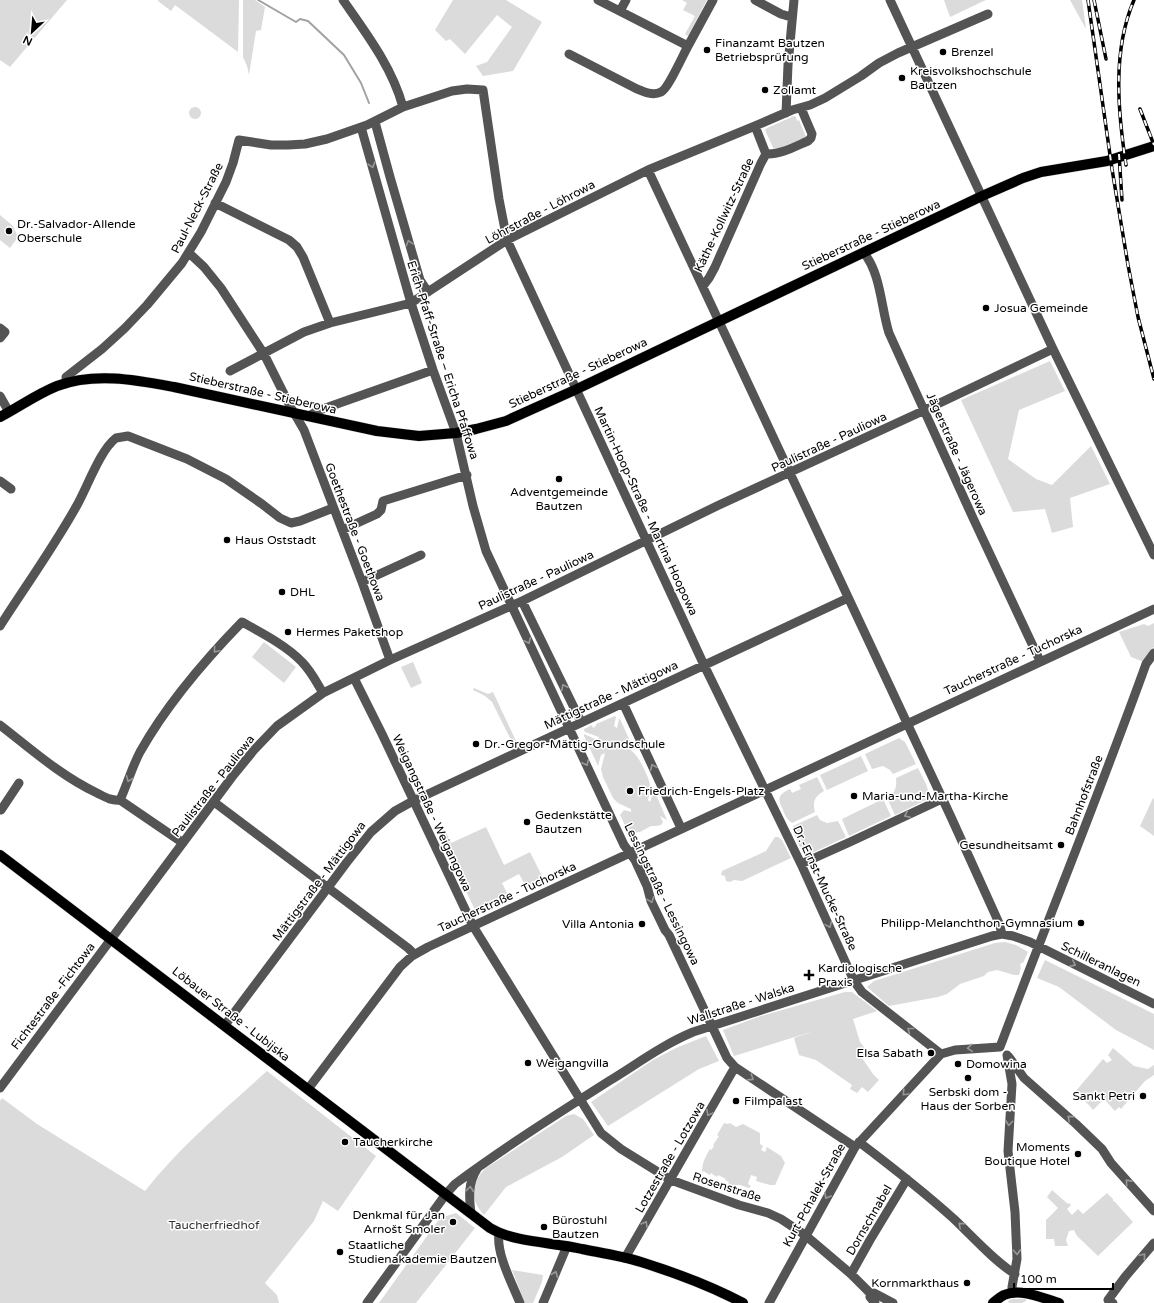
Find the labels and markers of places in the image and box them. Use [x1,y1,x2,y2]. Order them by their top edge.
place label: Finanzamt Bautzen Betriebsprüfung [715,36,825,64]
marker: Finanzamt Bautzen Betriebsprüfung [702,45,712,55]
place label: Brenzel [951,45,994,59]
marker: Brenzel [938,47,948,57]
place label: Kreisvolkshochschule Bautzen [910,64,1032,92]
marker: Kreisvolkshochschule Bautzen [897,73,907,83]
place label: Zollamt [773,83,817,97]
marker: Zollamt [760,85,770,95]
place label: Dr.-Salvador-Allende Oberschule [17,217,136,245]
marker: Dr.-Salvador-Allende Oberschule [4,226,14,236]
place label: Josua Gemeinde [994,301,1088,315]
marker: Josua Gemeinde [981,303,991,313]
marker: Adventgemeinde Bautzen [554,474,564,484]
place label: Adventgemeinde Bautzen [510,485,608,513]
place label: Haus Oststadt [235,533,317,547]
marker: Haus Oststadt [222,535,232,545]
place label: DHL [290,585,315,599]
marker: DHL [277,587,287,597]
place label: Hermes Paketshop [296,625,403,639]
marker: Hermes Paketshop [283,627,293,637]
place label: Dr.-Gregor-Mättig-Grundschule [484,737,665,751]
marker: Dr.-Gregor-Mättig-Grundschule [471,739,481,749]
place label: Friedrich-Engels-Platz [638,784,764,798]
marker: Friedrich-Engels-Platz [625,786,635,796]
place label: Maria-und-Martha-Kirche [862,789,1009,803]
marker: Maria-und-Martha-Kirche [849,791,859,801]
place label: Gedenkstätte Bautzen [535,808,612,836]
marker: Gedenkstätte Bautzen [522,817,532,827]
place label: Gesundheitsamt [960,838,1053,852]
marker: Gesundheitsamt [1056,840,1066,850]
place label: Philipp-Melanchthon-Gymnasium [881,916,1073,930]
place label: Villa Antonia [562,917,634,931]
marker: Philipp-Melanchthon-Gymnasium [1076,918,1086,928]
marker: Villa Antonia [637,919,647,929]
place label: Kardiologische Praxis [818,961,902,989]
marker: Kardiologische Praxis [803,969,815,981]
place label: Elsa Sabath [857,1046,923,1060]
marker: Elsa Sabath [926,1048,936,1058]
place label: Weigangvilla [536,1056,609,1070]
place label: Domowina [966,1057,1027,1071]
marker: Weigangvilla [523,1058,533,1068]
marker: Domowina [953,1059,963,1069]
marker: Serbski dom - Haus der Sorben [963,1073,973,1083]
place label: Serbski dom - Haus der Sorben [921,1085,1015,1113]
place label: Sankt Petri [1072,1089,1135,1103]
marker: Sankt Petri [1138,1091,1148,1101]
place label: Filmpalast [744,1094,803,1108]
marker: Filmpalast [731,1096,741,1106]
place label: Taucherkirche [353,1135,433,1149]
marker: Taucherkirche [340,1137,350,1147]
place label: Moments Boutique Hotel [984,1140,1070,1168]
marker: Moments Boutique Hotel [1073,1149,1083,1159]
place label: Denkmal für Jan Arnošt Smoler [352,1208,445,1236]
place label: Bürostuhl Bautzen [552,1213,607,1241]
marker: Denkmal für Jan Arnošt Smoler [448,1217,458,1227]
marker: Bürostuhl Bautzen [539,1222,549,1232]
place label: Staatliche Studienakademie Bautzen [348,1238,497,1266]
marker: Staatliche Studienakademie Bautzen [335,1247,345,1257]
place label: Kornmarkthaus [871,1276,959,1290]
marker: Kornmarkthaus [962,1278,972,1288]

